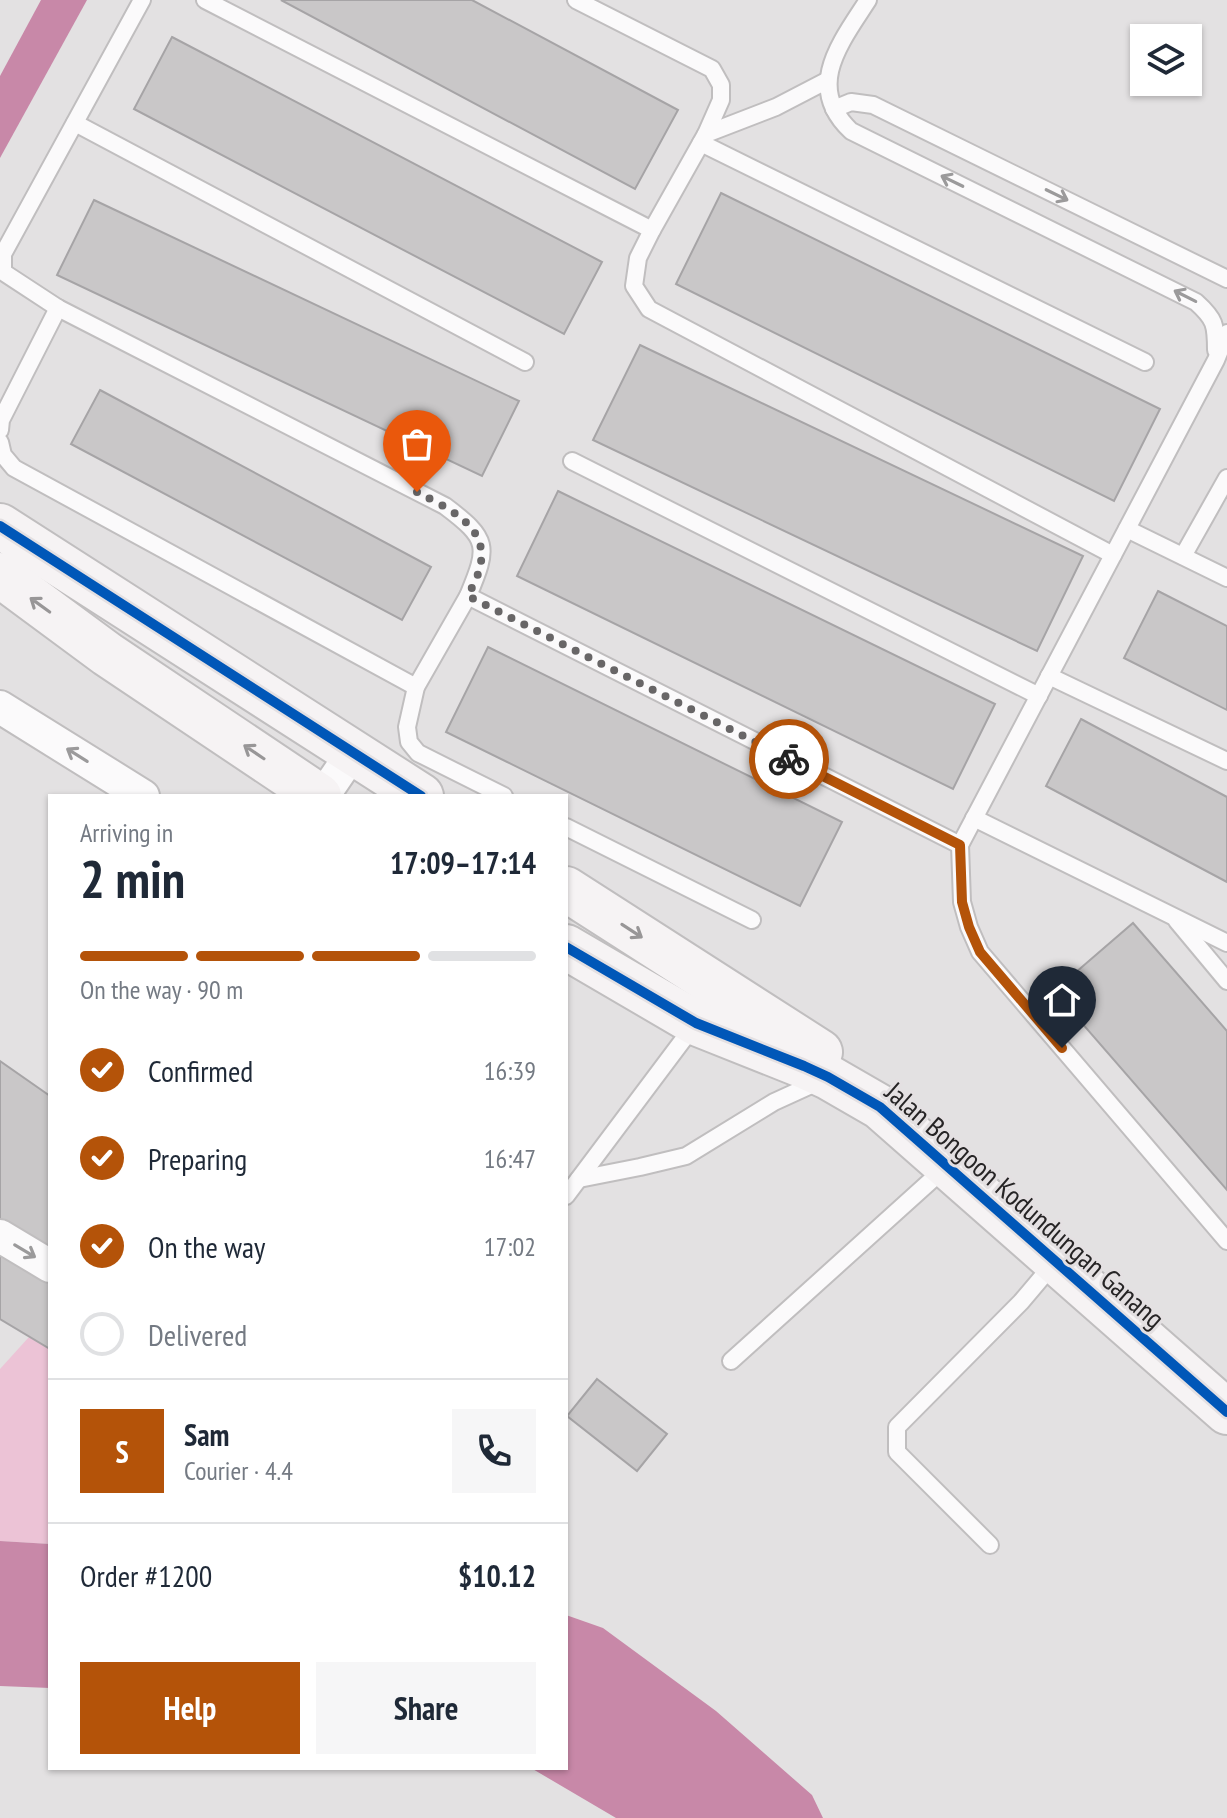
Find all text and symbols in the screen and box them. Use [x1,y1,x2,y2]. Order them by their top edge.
map controls [1130,24,1202,96]
button: layers [1130,24,1202,96]
one-way arrow [940,173,964,188]
one-way arrow [1045,188,1069,204]
one-way arrow [1173,288,1197,304]
pin [383,410,451,492]
icon: bag [395,422,439,466]
one-way arrow [30,596,51,613]
courier [749,719,829,799]
icon: bike [767,737,811,781]
one-way arrow [243,744,266,760]
one-way arrow [66,747,89,763]
text: Arriving in [80,816,173,849]
text: 17:09–17:14 [390,843,536,882]
text: 2 min [80,845,185,912]
one-way arrow [620,922,642,939]
pin [1028,966,1096,1048]
text: On the way · 90 m [80,973,243,1006]
icon: home [1040,978,1084,1022]
icon: check [80,1048,124,1092]
text: Confirmed [148,1051,253,1090]
text: 16:39 [484,1054,536,1087]
street label: Jalan Bongoon Kodundungan Ganang [877,1072,1173,1336]
icon: check [80,1136,124,1180]
text: Preparing [148,1139,247,1178]
text: 16:47 [484,1142,536,1175]
icon: check [80,1224,124,1268]
text: On the way [148,1227,265,1266]
text: 17:02 [484,1230,536,1263]
one-way arrow [13,1243,36,1259]
text: Delivered [148,1315,247,1354]
button: phone [452,1409,536,1493]
text: Sam [184,1415,229,1454]
text: S [115,1432,129,1471]
text: Courier · 4.4 [184,1454,293,1487]
text: Order #1200 [80,1556,212,1595]
text: $10.12 [458,1556,536,1595]
button: Help [80,1662,300,1754]
button: Share [316,1662,536,1754]

